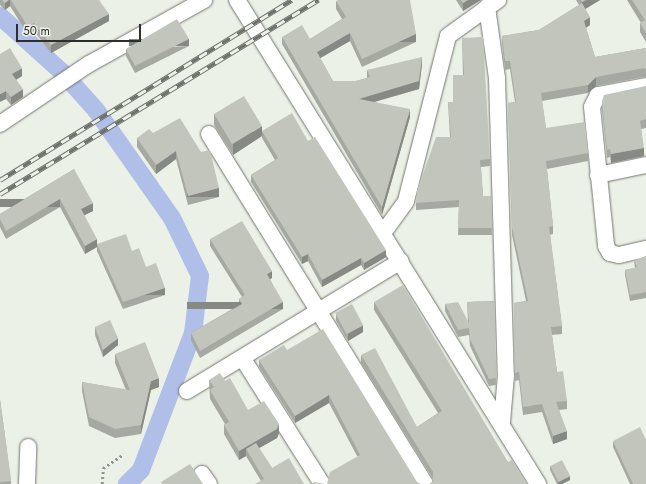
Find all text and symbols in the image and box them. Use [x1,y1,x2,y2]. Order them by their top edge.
scale bar [18,16,143,42]
text: 50 m [23,22,50,40]

